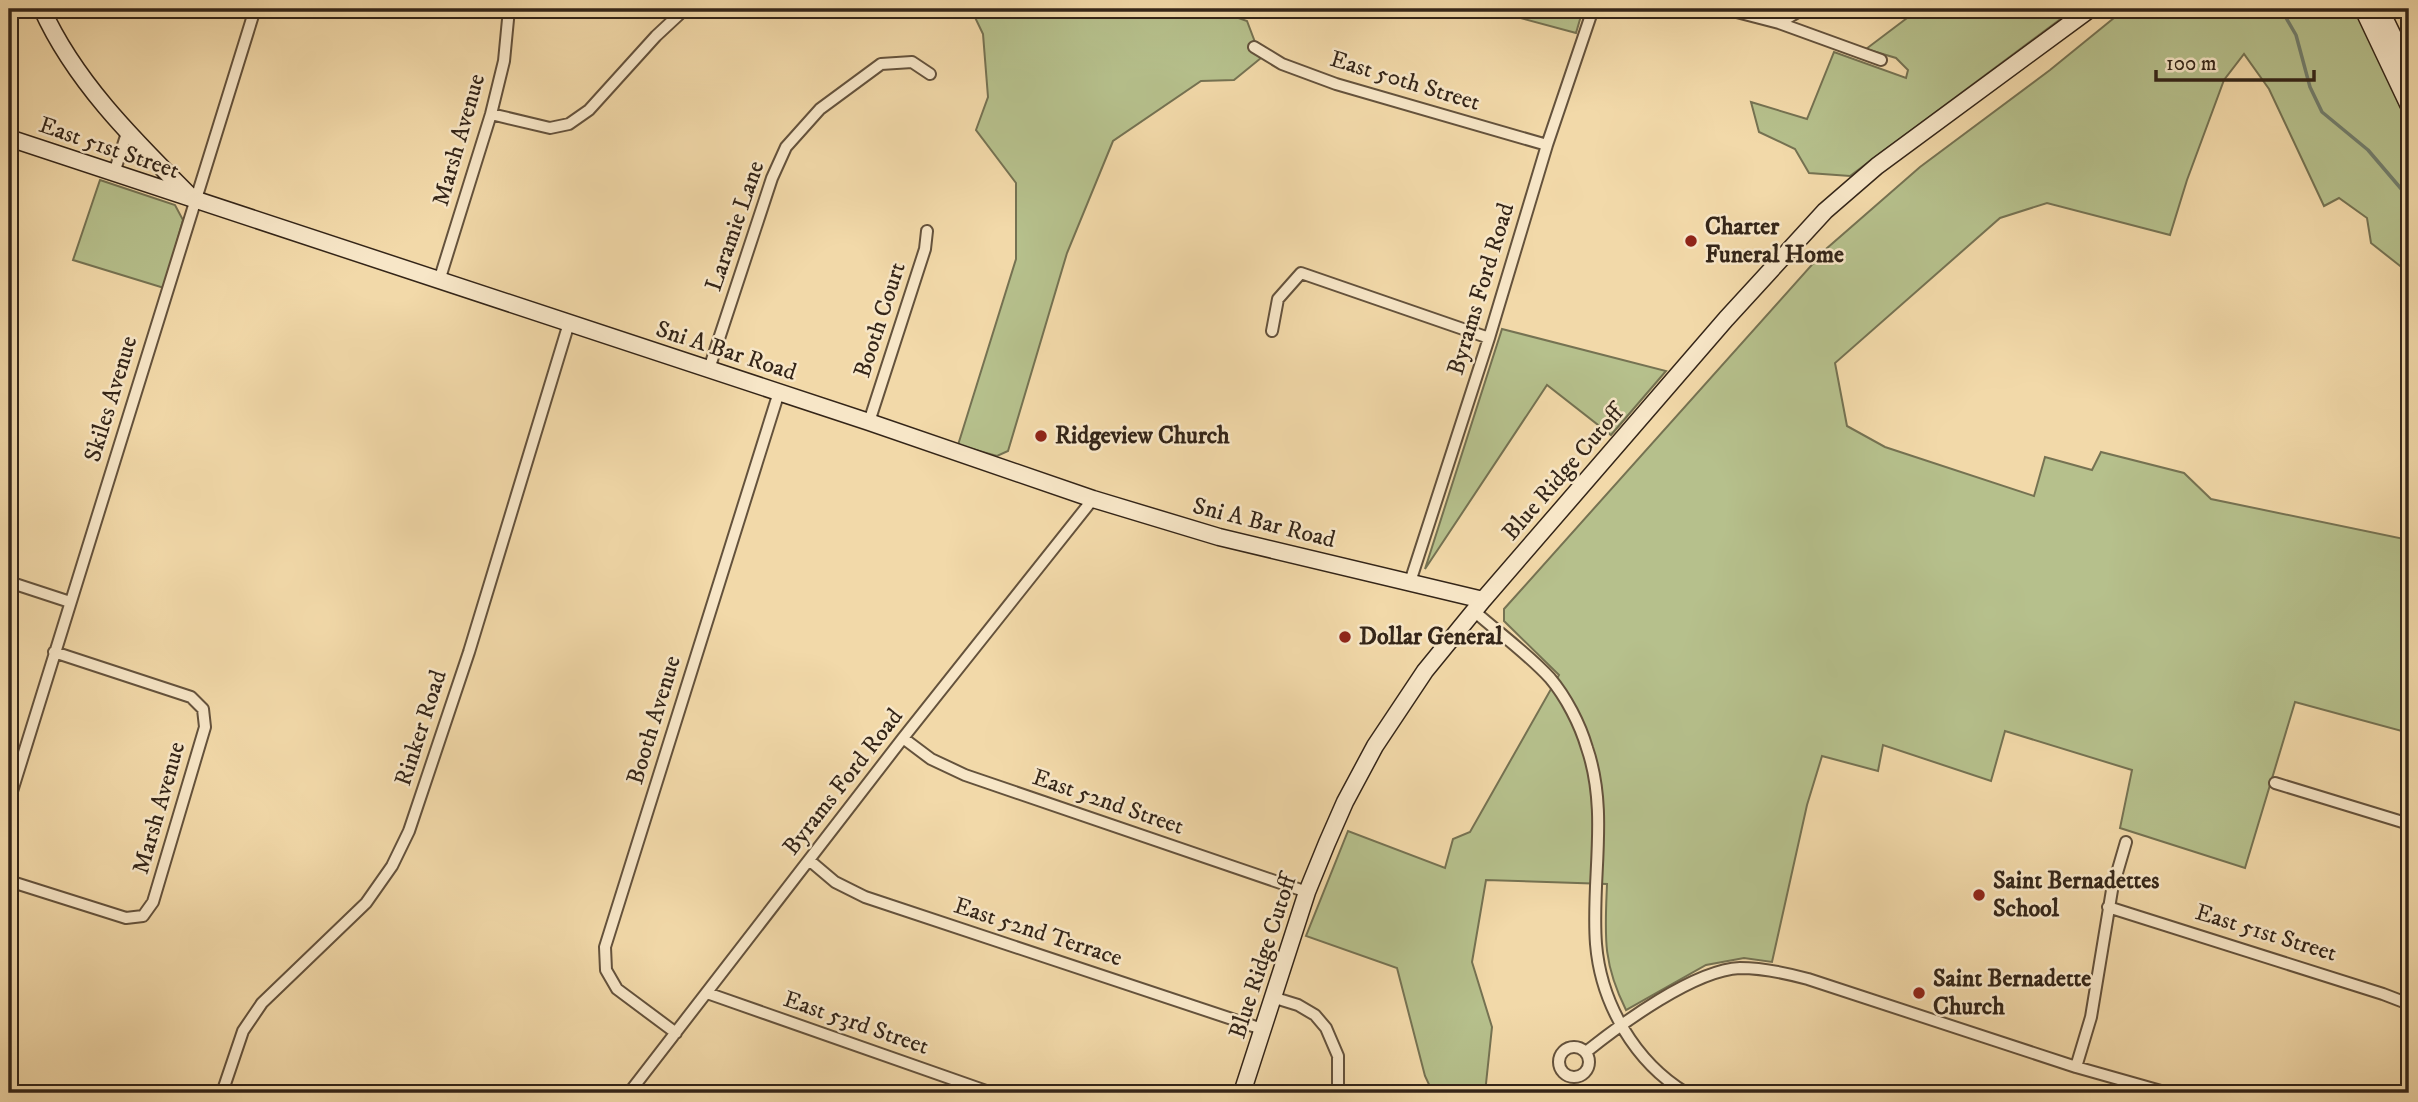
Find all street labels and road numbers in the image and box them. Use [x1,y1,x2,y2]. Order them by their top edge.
street label: East 50th Street [1326,44,1484,118]
street label: Marsh Avenue [426,70,492,210]
street label: East 51st Street [35,110,183,186]
street label: Laramie Lane [699,157,771,295]
street label: Byrams Ford Road [1441,199,1521,379]
street label: Booth Court [847,258,913,382]
street label: Sni A Bar Road [652,314,800,388]
street label: Skiles Avenue [78,332,144,466]
street label: Blue Ridge Cutoff [1496,396,1632,547]
street label: Sni A Bar Road [1190,491,1338,555]
street label: Booth Avenue [620,652,688,788]
street label: Rinker Road [388,666,454,790]
street label: Byrams Ford Road [776,703,910,861]
street label: Marsh Avenue [126,738,192,878]
street label: East 52nd Street [1028,762,1188,842]
street label: Blue Ridge Cutoff [1222,868,1305,1042]
street label: East 52nd Terrace [950,891,1126,973]
street label: East 51st Street [2192,897,2341,969]
street label: East 53rd Street [779,984,933,1062]

